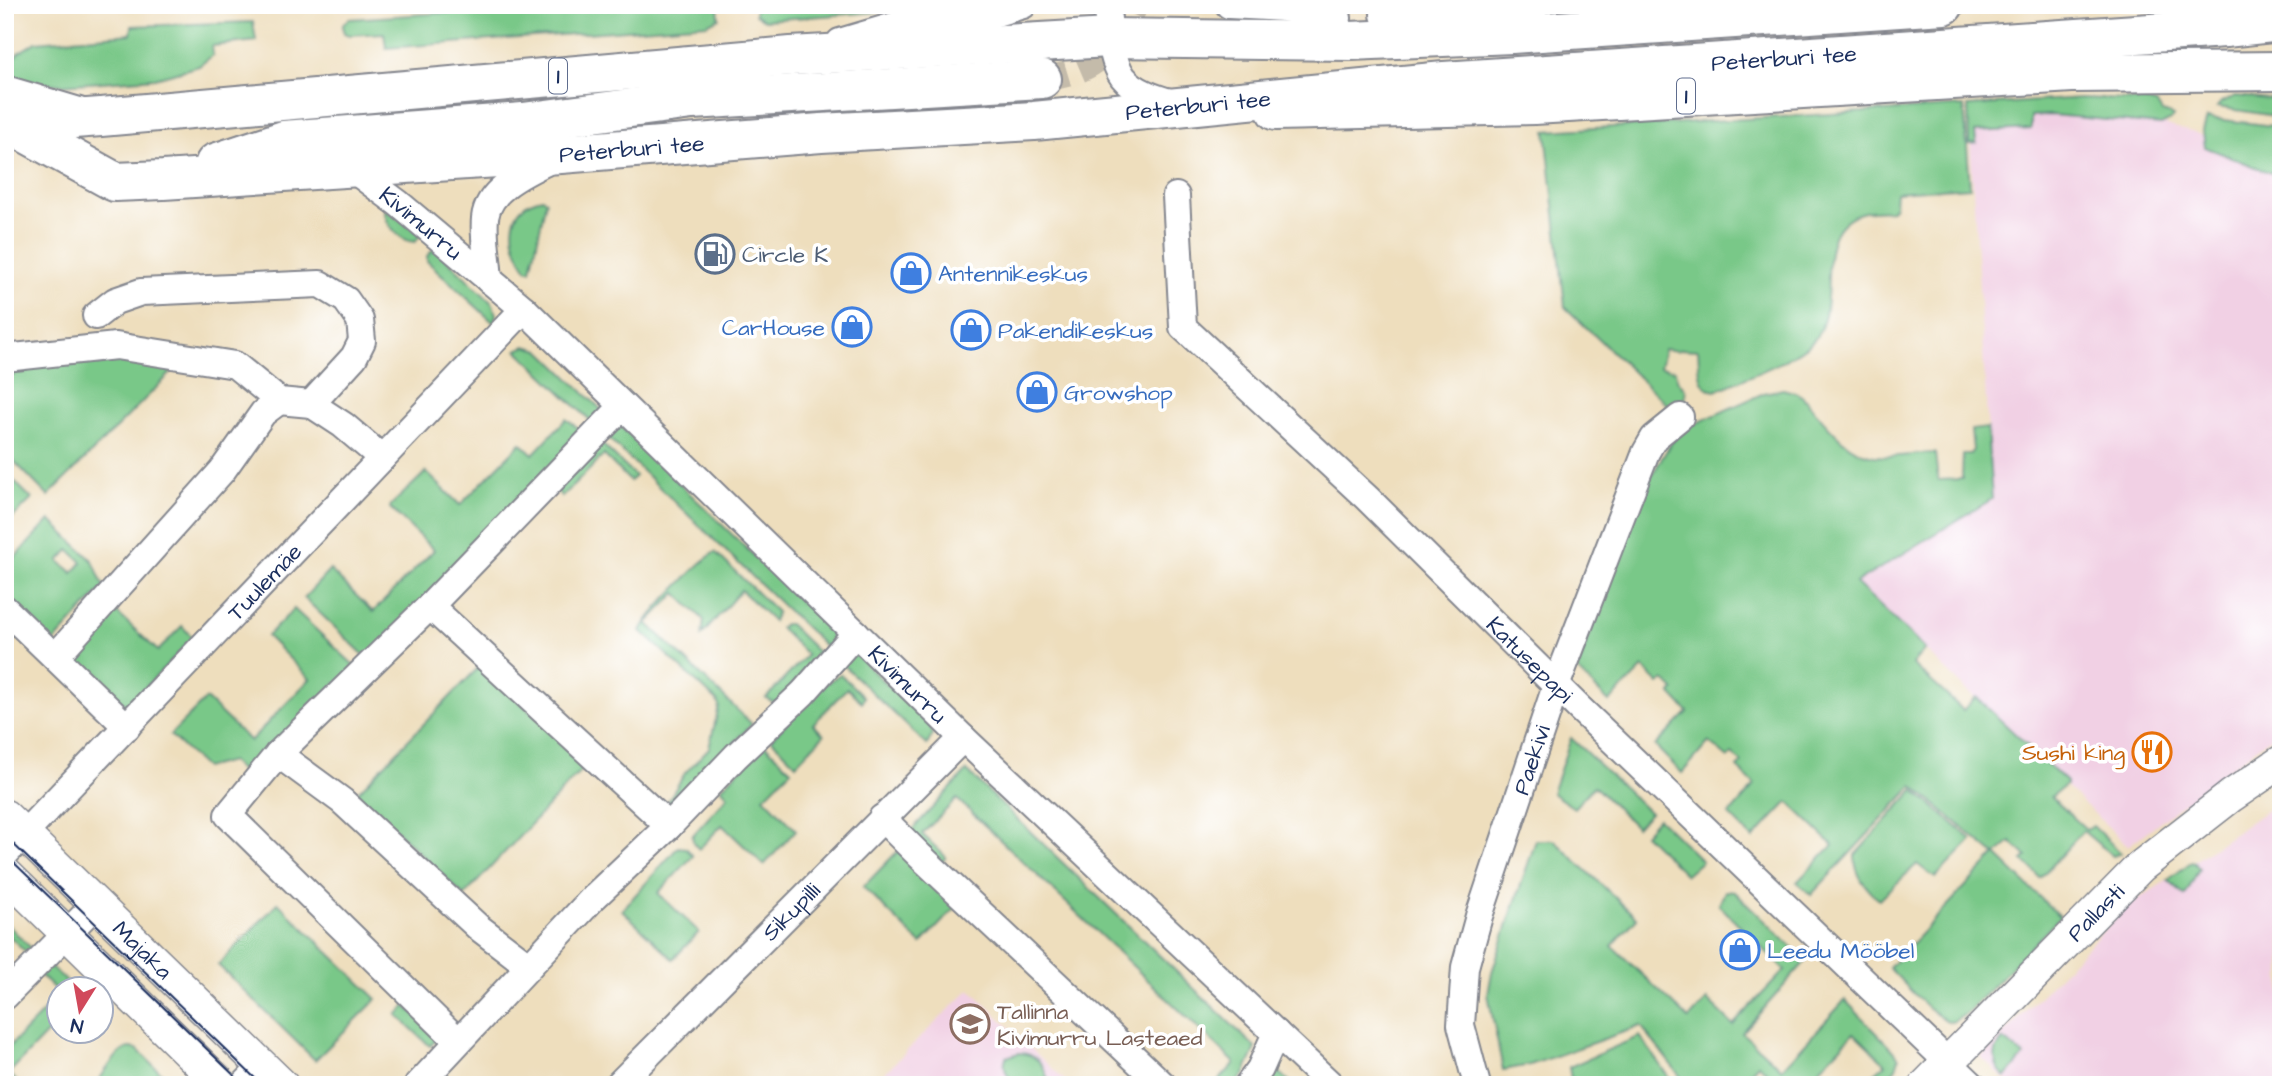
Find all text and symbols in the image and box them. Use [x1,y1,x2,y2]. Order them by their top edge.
street label: Peterburi tee [1710,38,1858,80]
road number: 1 [549,58,567,94]
road number: 1 [1677,78,1695,114]
street label: Peterburi tee [1124,83,1272,129]
street label: Peterburi tee [558,127,706,171]
street label: Kivimurru [372,179,469,268]
fuel station icon: Circle K [694,233,736,275]
place label: Circle K [742,239,828,271]
shop icon: Antennikeskus [890,252,932,294]
place label: Antennikeskus [938,258,1088,290]
shop icon: CarHouse [831,306,873,348]
shop icon: Pakendikeskus [950,309,992,351]
place label: CarHouse [722,312,825,344]
place label: Pakendikeskus [998,315,1153,347]
shop icon: Growshop [1016,371,1058,413]
place label: Growshop [1064,377,1173,409]
street label: Tuulemäe [220,537,310,628]
street label: Katusepapi [1479,610,1581,711]
street label: Kivimurru [860,639,954,731]
street label: Paekivi [1506,720,1559,799]
restaurant icon: Sushi king [2131,731,2173,773]
place label: Sushi king [2022,737,2125,770]
street label: Sikupilli [755,875,828,948]
street label: Pallasti [2060,877,2132,949]
street label: Majaka [105,914,179,987]
shop icon: Leedu Mööbel [1719,929,1761,971]
place label: Leedu Mööbel [1767,935,1914,967]
north arrow [46,974,116,1044]
place label: Tallinna Kivimurru Lasteaed [997,996,1203,1054]
school or university icon: Tallinna Kivimurru Lasteaed [949,1003,991,1045]
text: N [69,1011,85,1040]

